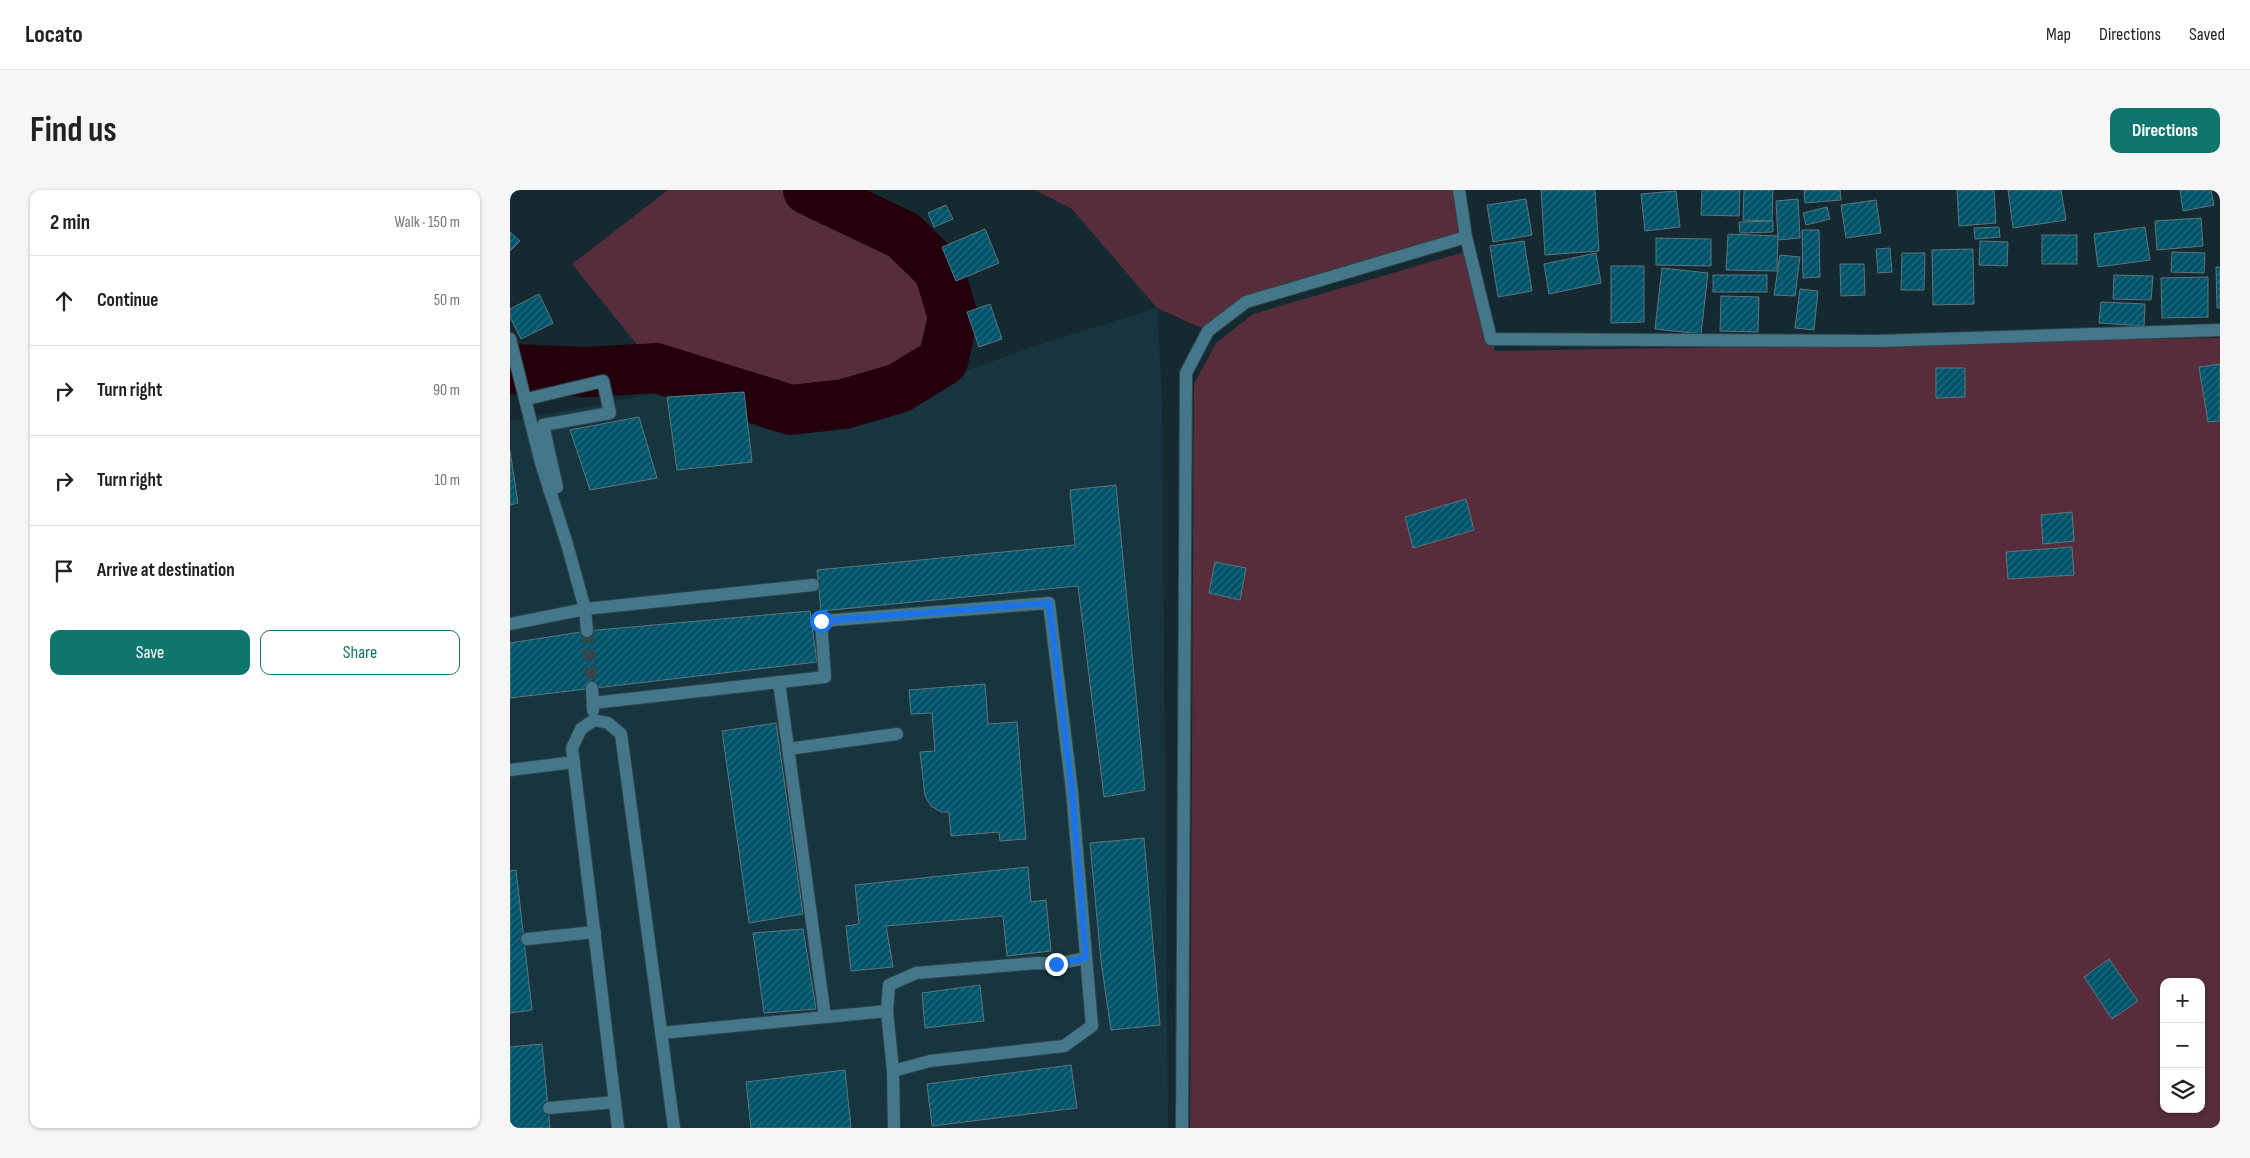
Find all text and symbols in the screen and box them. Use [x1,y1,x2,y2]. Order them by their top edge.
text: Locato [25,20,83,49]
text: Map [2046,24,2071,45]
text: Directions [2099,24,2161,45]
text: Saved [2189,24,2225,45]
button: Directions [2110,108,2220,153]
text: Find us [30,109,117,152]
text: 2 min [50,210,90,235]
text: Walk · 150 m [395,213,460,232]
icon: ahead [50,287,78,315]
text: Continue [97,289,158,312]
text: 50 m [434,291,460,310]
icon: right [50,377,78,405]
text: Turn right [97,379,162,402]
text: 90 m [433,381,460,400]
icon: right [50,467,78,495]
text: Turn right [97,469,162,492]
text: 10 m [434,471,460,490]
icon: arrive [50,557,78,585]
text: Arrive at destination [97,559,235,582]
route start [810,610,833,633]
button: Save [50,630,250,675]
button: Share [260,630,460,675]
route end [1045,953,1068,976]
map controls [2160,978,2205,1113]
button: + [2160,978,2205,1023]
button: − [2160,1023,2205,1068]
button: layers [2160,1068,2205,1113]

